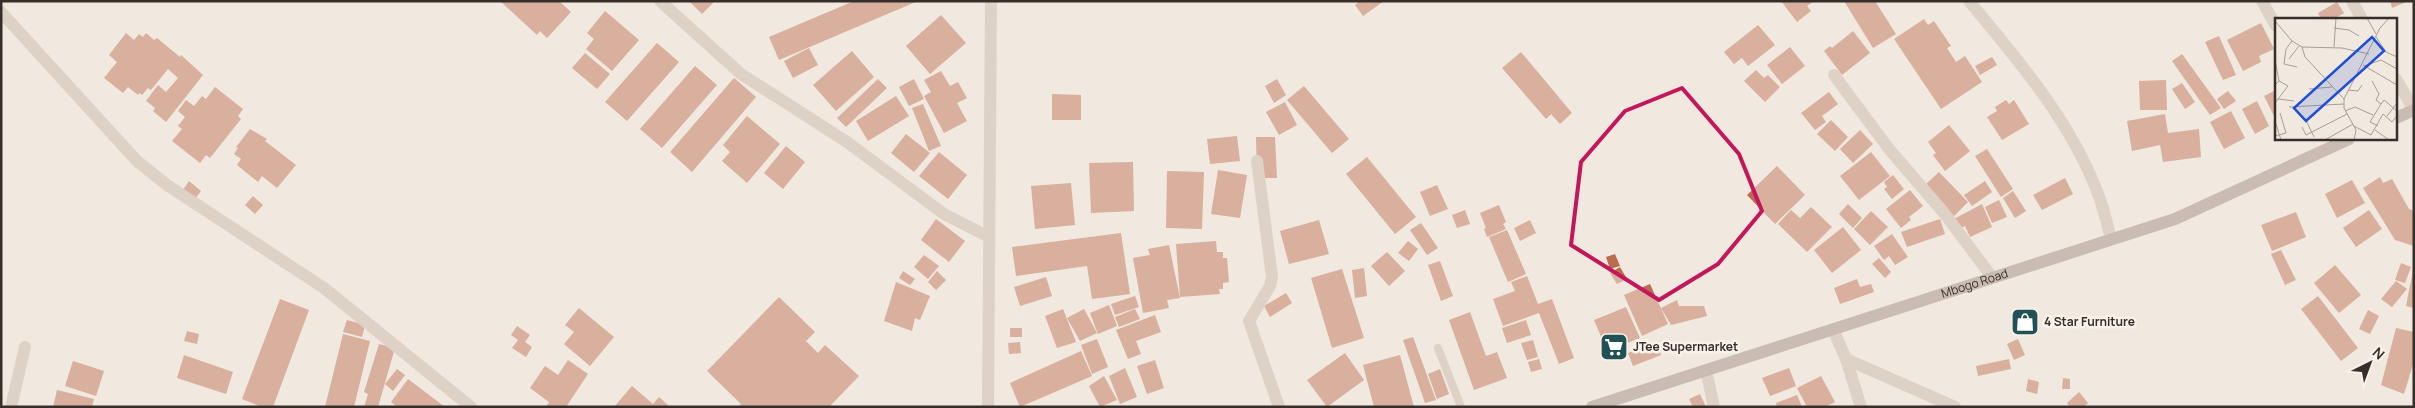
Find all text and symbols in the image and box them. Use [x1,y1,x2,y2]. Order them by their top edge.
inset map [2275,18,2398,140]
street label: Mbogo Road [1939,264,2010,302]
shop icon: 4 Star Furniture [2010,307,2040,337]
place label: 4 Star Furniture [2044,313,2135,330]
supermarket icon: JTee Supermarket [1599,332,1629,362]
place label: JTee Supermarket [1633,338,1738,355]
north arrow [2345,338,2395,388]
text: N [2369,343,2389,363]

